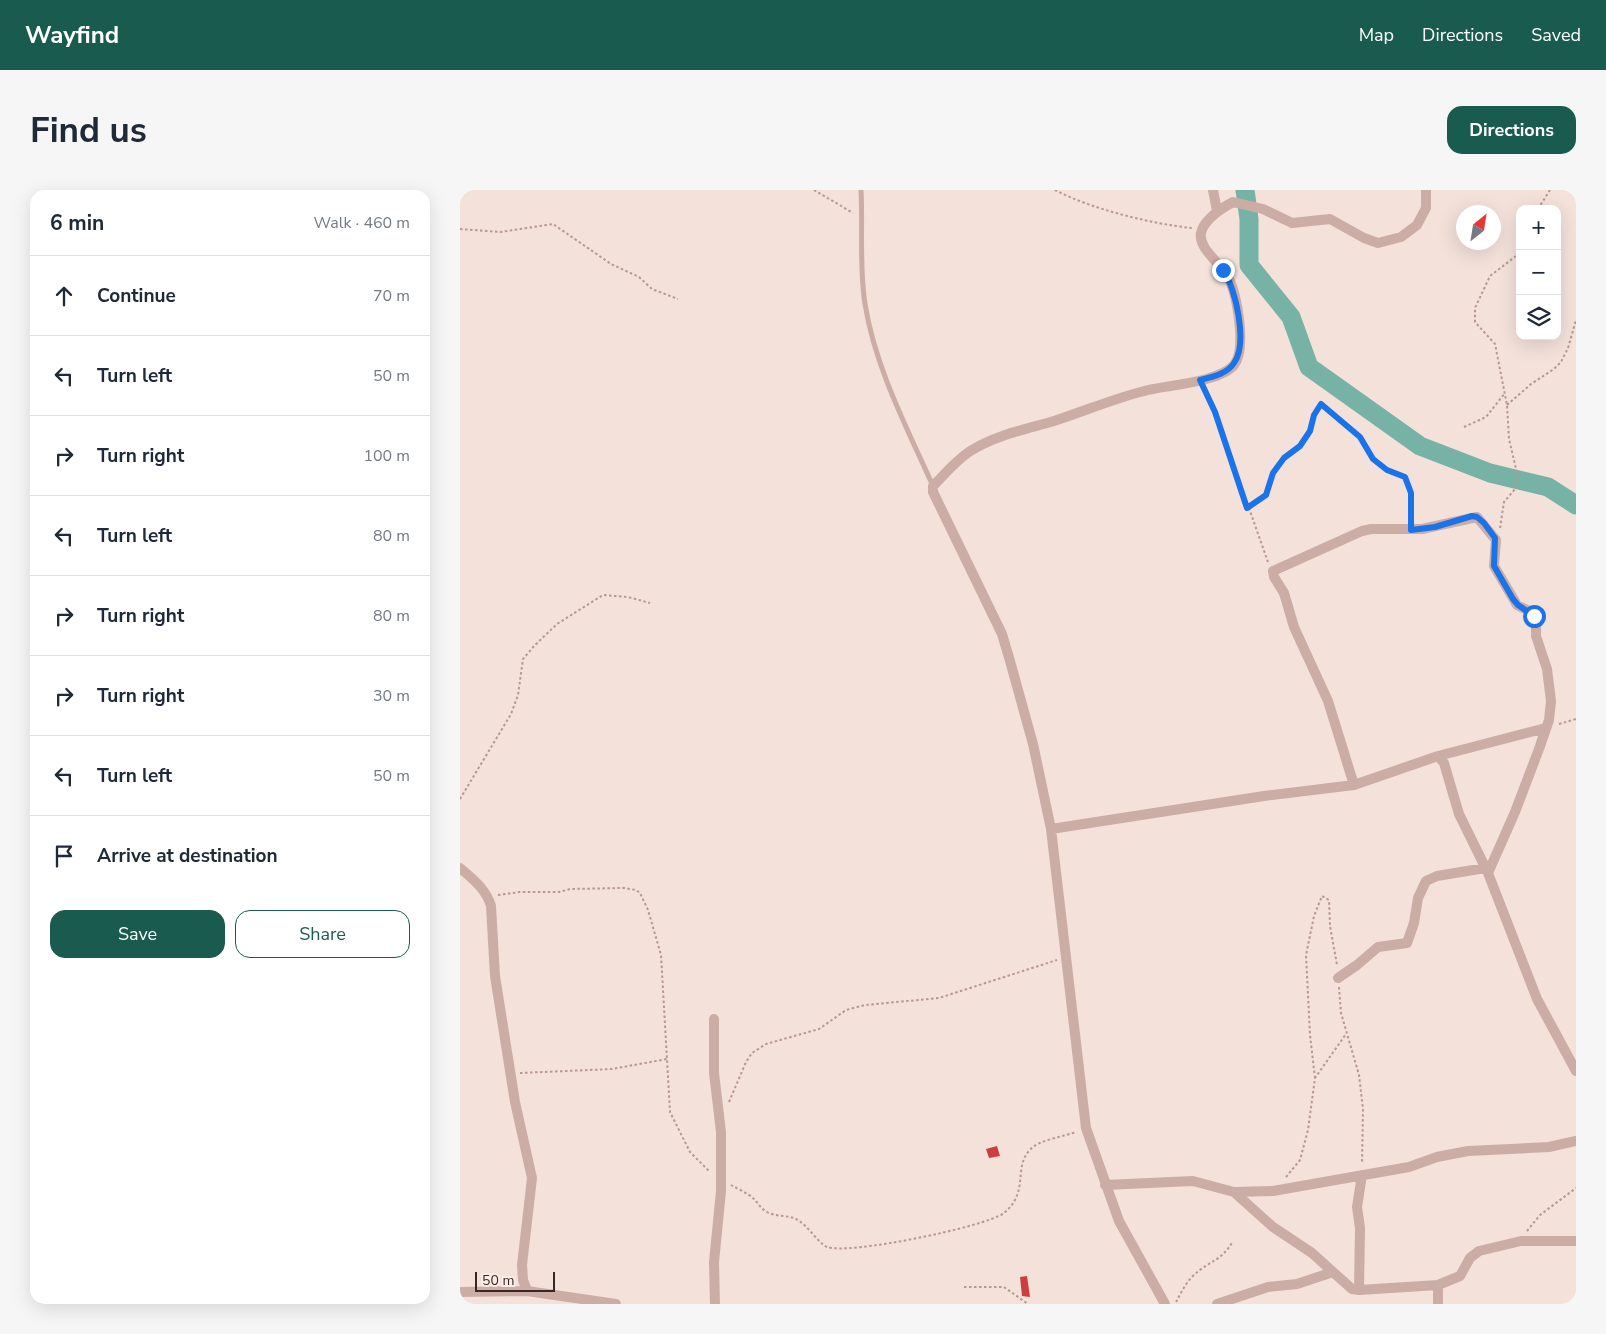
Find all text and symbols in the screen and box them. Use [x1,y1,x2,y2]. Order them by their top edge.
text: Wayfind [25,19,119,51]
text: Map [1359,23,1394,47]
text: Directions [1422,23,1503,47]
text: Saved [1531,23,1581,47]
button: Directions [1447,106,1576,154]
text: Find us [30,107,147,154]
north arrow [1456,205,1501,250]
map controls [1516,205,1561,340]
button: + [1516,205,1561,250]
text: 6 min [50,209,104,237]
text: Walk · 460 m [314,212,410,234]
button: − [1516,250,1561,295]
route end [1212,259,1235,282]
icon: ahead [50,282,78,310]
text: Continue [97,283,176,309]
text: 70 m [373,285,410,307]
button: layers [1516,295,1561,340]
icon: left [50,362,78,390]
text: Turn left [97,363,172,389]
text: 50 m [373,365,410,387]
icon: right [50,442,78,470]
text: Turn right [97,443,184,469]
text: 100 m [363,445,410,467]
icon: left [50,522,78,550]
text: Turn left [97,523,172,549]
text: 80 m [373,525,410,547]
icon: right [50,602,78,630]
text: Turn right [97,603,184,629]
text: 80 m [373,605,410,627]
route start [1523,605,1546,628]
icon: right [50,682,78,710]
text: Turn right [97,683,184,709]
text: 30 m [373,685,410,707]
icon: left [50,762,78,790]
text: Turn left [97,763,172,789]
text: 50 m [373,765,410,787]
icon: arrive [50,842,78,870]
text: Arrive at destination [97,843,278,869]
button: Save [50,910,225,958]
button: Share [235,910,410,958]
scale bar [475,1269,555,1292]
text: 50 m [482,1271,514,1290]

